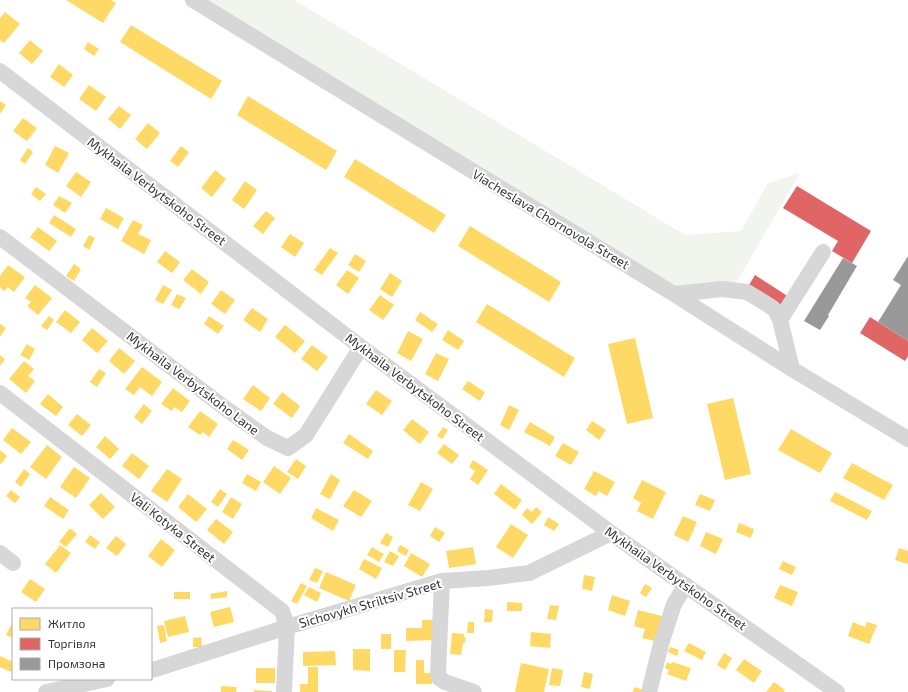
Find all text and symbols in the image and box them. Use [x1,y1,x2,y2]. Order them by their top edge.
street label: Mykhaila Verbytskoho Street [84,134,230,248]
street label: Viacheslava Chornovola Street [470,166,632,272]
street label: Mykhaila Verbytskoho Lane [124,328,262,438]
street label: Mykhaila Verbytskoho Street [342,330,488,444]
street label: Vali Kotyka Street [127,489,219,565]
street label: Mykhaila Verbytskoho Street [602,523,750,633]
street label: Sichovykh Striltsiv Street [297,575,443,631]
legend [12,608,152,680]
text: Житло [48,616,86,630]
text: Торгівля [48,636,96,650]
text: Промзона [48,656,105,670]

